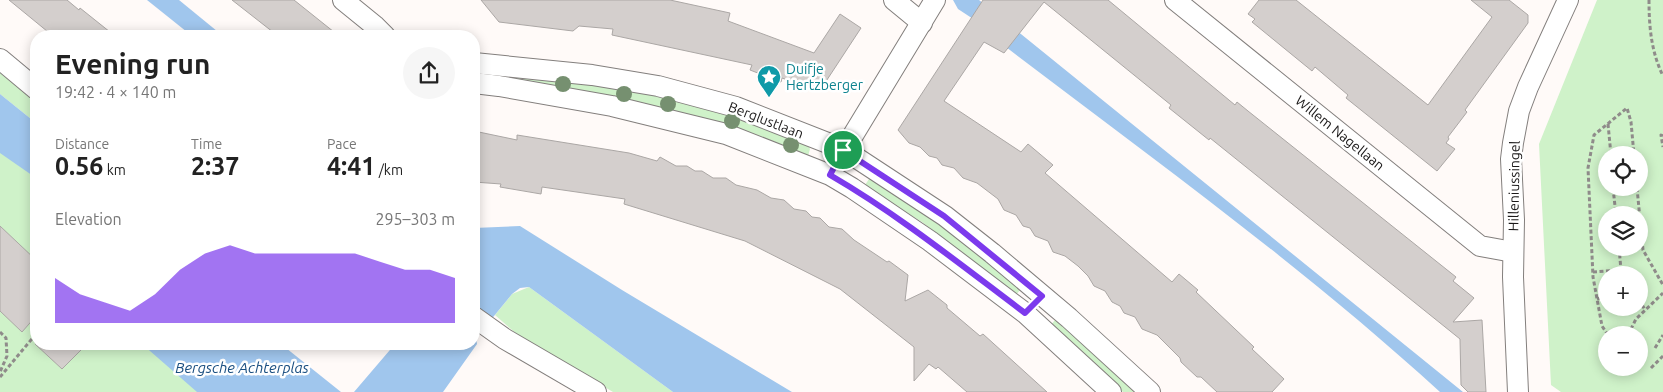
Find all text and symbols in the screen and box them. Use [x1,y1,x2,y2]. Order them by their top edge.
button: share [403,47,455,99]
text: Evening run [55,48,210,79]
place label: Duifje Hertzberger [786,61,864,93]
place icon: Duifje Hertzberger [756,64,782,98]
text: 19:42 · 4 × 140 m [55,83,176,101]
street label: Willem Nagellaan [1292,92,1388,174]
street label: Berglustlaan [726,98,806,142]
pin [822,129,864,171]
text: Distance [55,136,109,152]
text: Time [191,136,222,152]
text: Pace [327,136,357,152]
icon: arrive [829,136,857,164]
street label: Hilleniussingel [1505,140,1523,231]
map controls [1598,146,1648,376]
button: locate [1598,146,1648,196]
text: 0.56 [55,152,103,180]
text: 2:37 [191,152,239,180]
text: 4:41 [327,152,375,180]
text: km [103,162,126,178]
text: /km [375,162,403,178]
button: layers [1598,206,1648,256]
text: Elevation [55,210,122,228]
text: 295–303 m [375,210,455,228]
button: + [1598,266,1648,316]
button: − [1598,326,1648,376]
water label: Bergsche Achterplas [175,359,310,376]

